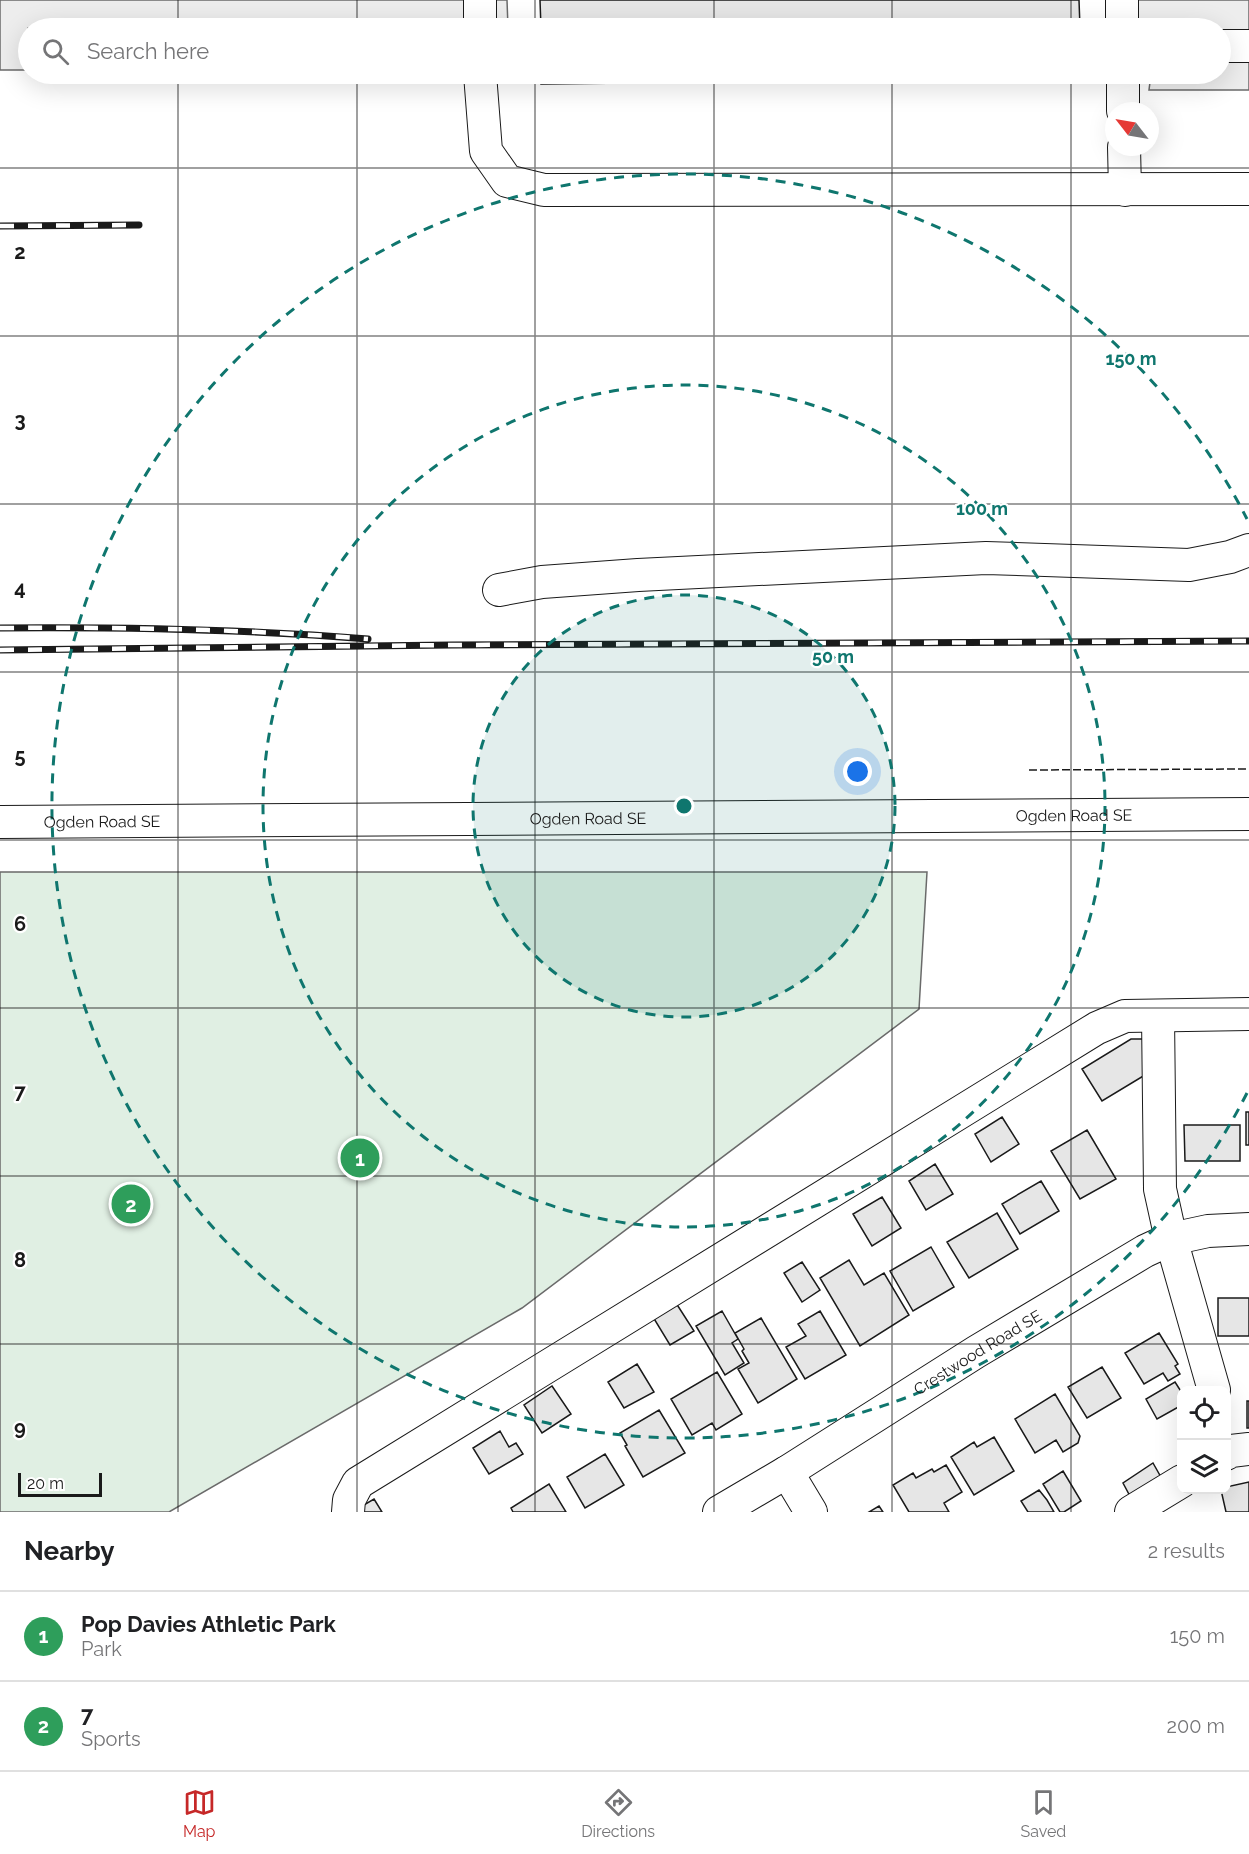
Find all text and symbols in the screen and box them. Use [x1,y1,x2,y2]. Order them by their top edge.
search box [18,18,1231,84]
icon: search [39,35,72,68]
text: Search here [87,38,209,64]
north arrow [1105,102,1159,156]
text: 2 [14,240,26,264]
text: 150 m [1106,348,1157,369]
text: 3 [14,408,26,432]
text: 100 m [956,498,1008,519]
text: 4 [14,576,26,600]
text: 50 m [812,646,854,667]
text: 5 [14,744,26,768]
your location [843,757,872,786]
centre of rings [674,796,694,816]
street label: Ogden Road SE [1016,805,1133,825]
street label: Ogden Road SE [530,808,647,828]
street label: Ogden Road SE [44,811,161,831]
text: 6 [14,912,26,936]
text: 7 [14,1080,26,1104]
pin: 1 [340,1136,380,1180]
pin: 2 [112,1182,150,1226]
text: 8 [14,1248,26,1272]
street label: Crestwood Road SE [910,1305,1045,1399]
map controls [1177,1386,1231,1494]
button: locate [1177,1386,1231,1440]
text: 9 [14,1416,26,1440]
button: layers [1177,1440,1231,1494]
scale bar [18,1470,102,1498]
text: 20 m [27,1474,64,1493]
text: Nearby [24,1536,114,1566]
text: 2 results [1148,1539,1225,1563]
text: Pop Davies Athletic Park [81,1611,336,1637]
text: 1 [39,1624,48,1648]
text: 150 m [1170,1624,1225,1648]
text: Park [81,1637,122,1661]
text: 7 [81,1701,93,1727]
text: 2 [38,1714,49,1738]
text: 200 m [1167,1714,1225,1738]
text: Sports [81,1727,141,1751]
tab: Map [183,1786,216,1841]
tab: Directions [581,1786,655,1841]
tab: Saved [1020,1786,1066,1841]

